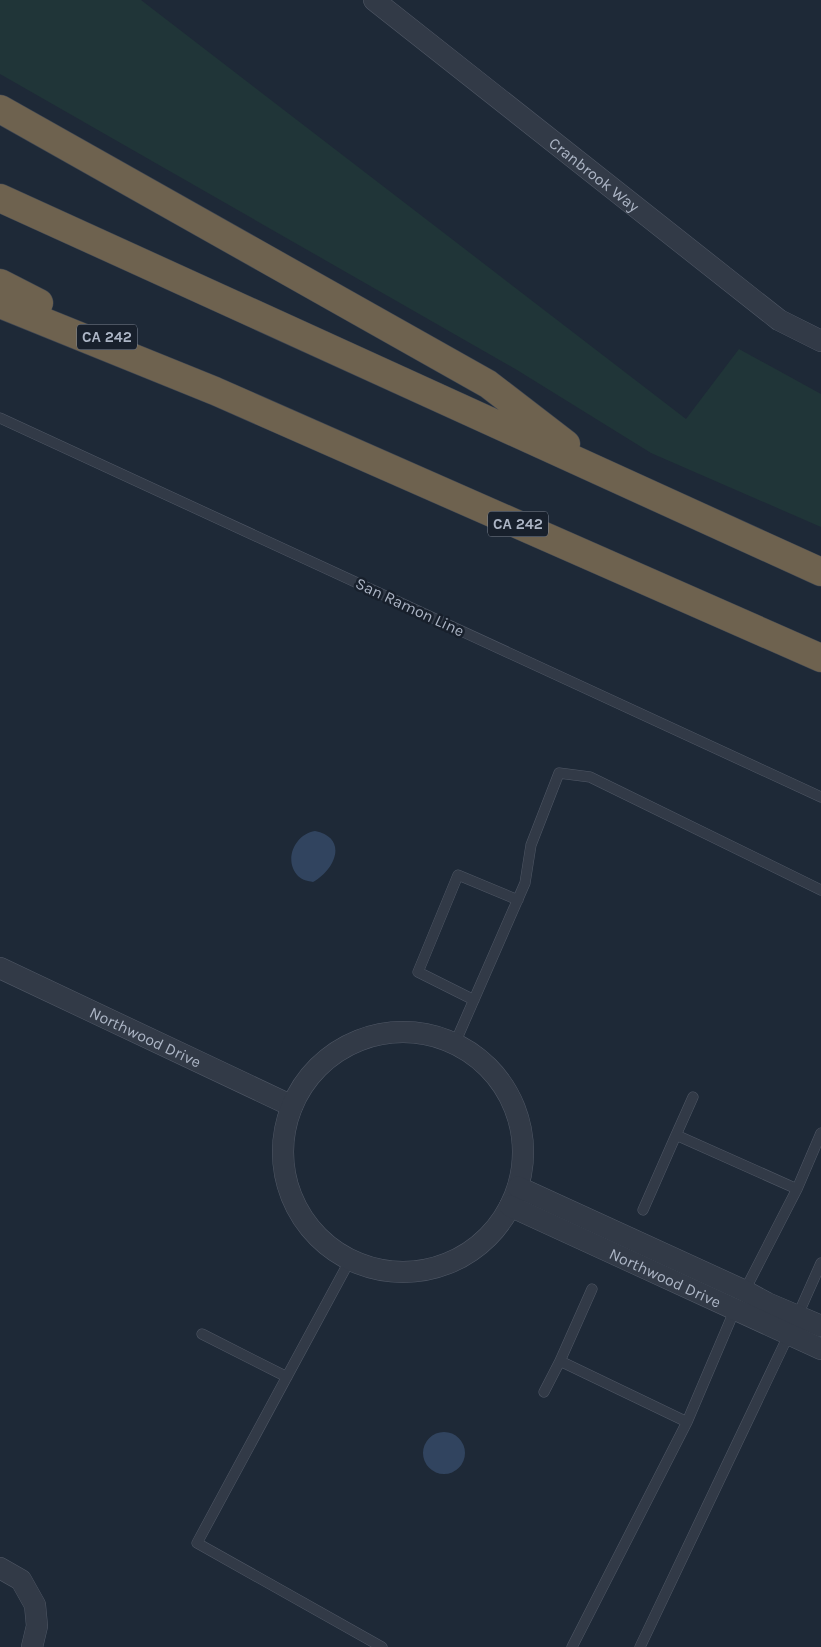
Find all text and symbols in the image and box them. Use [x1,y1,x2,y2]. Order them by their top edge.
street label: Cranbrook Way [546,133,644,216]
road number: CA 242 [77,324,137,350]
road number: CA 242 [488,512,548,536]
street label: San Ramon Line [353,573,467,641]
street label: Northwood Drive [87,1002,204,1071]
street label: Northwood Drive [606,1244,724,1311]

